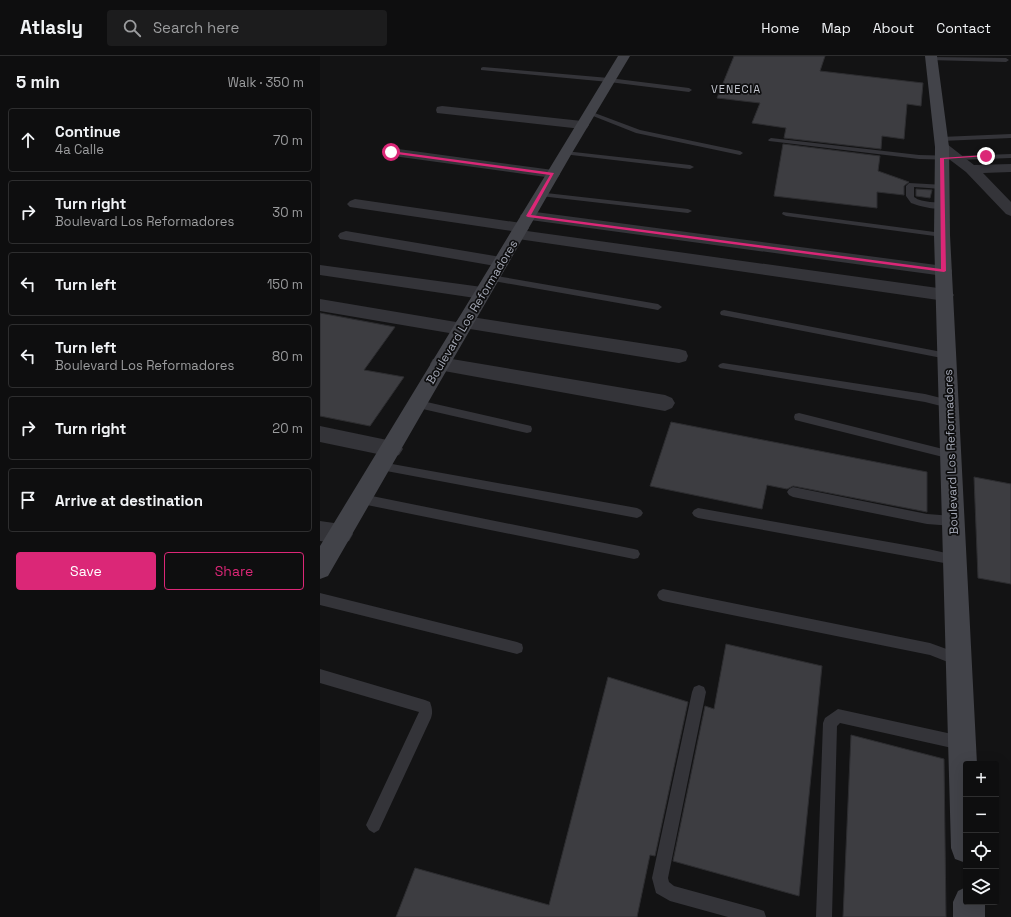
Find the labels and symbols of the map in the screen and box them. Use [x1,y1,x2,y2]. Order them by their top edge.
district label: VENECIA [711,82,761,96]
route start [382,143,400,161]
route end [977,147,995,165]
street label: Boulevard Los Reformadores [423,237,521,387]
street label: Boulevard Los Reformadores [940,369,962,535]

